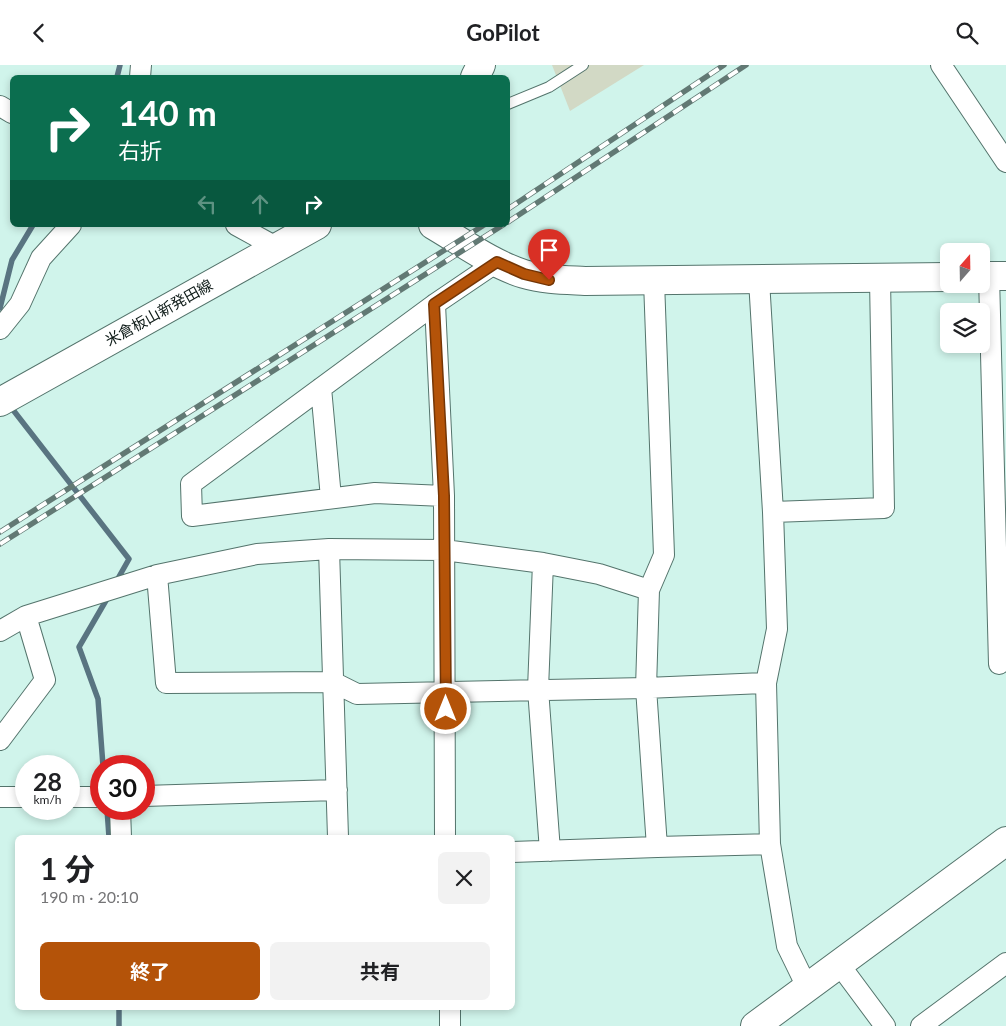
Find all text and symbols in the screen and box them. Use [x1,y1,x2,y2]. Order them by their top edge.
icon: back [25,19,53,47]
text: GoPilot [466,19,540,46]
icon: search [953,19,981,47]
text: 140 m [118,91,217,133]
icon: right [35,95,100,160]
text: 右折 [118,137,162,164]
icon: left [193,190,221,218]
icon: ahead [246,190,274,218]
icon: right [299,190,327,218]
pin [528,229,570,280]
icon: arrive [535,236,563,264]
north arrow [940,243,990,293]
map controls [940,243,990,353]
street label: 米倉板山新発田線 [102,275,215,349]
button: layers [940,303,990,353]
position arrow [419,682,471,734]
speed limit sign: 30 [90,755,155,820]
text: 28 [33,766,62,796]
text: km/h [33,792,62,807]
text: 1 分 [40,850,95,886]
button: close [438,852,490,904]
text: 190 m · 20:10 [40,887,139,906]
button: 終了 [40,942,260,1000]
button: 共有 [270,942,490,1000]

